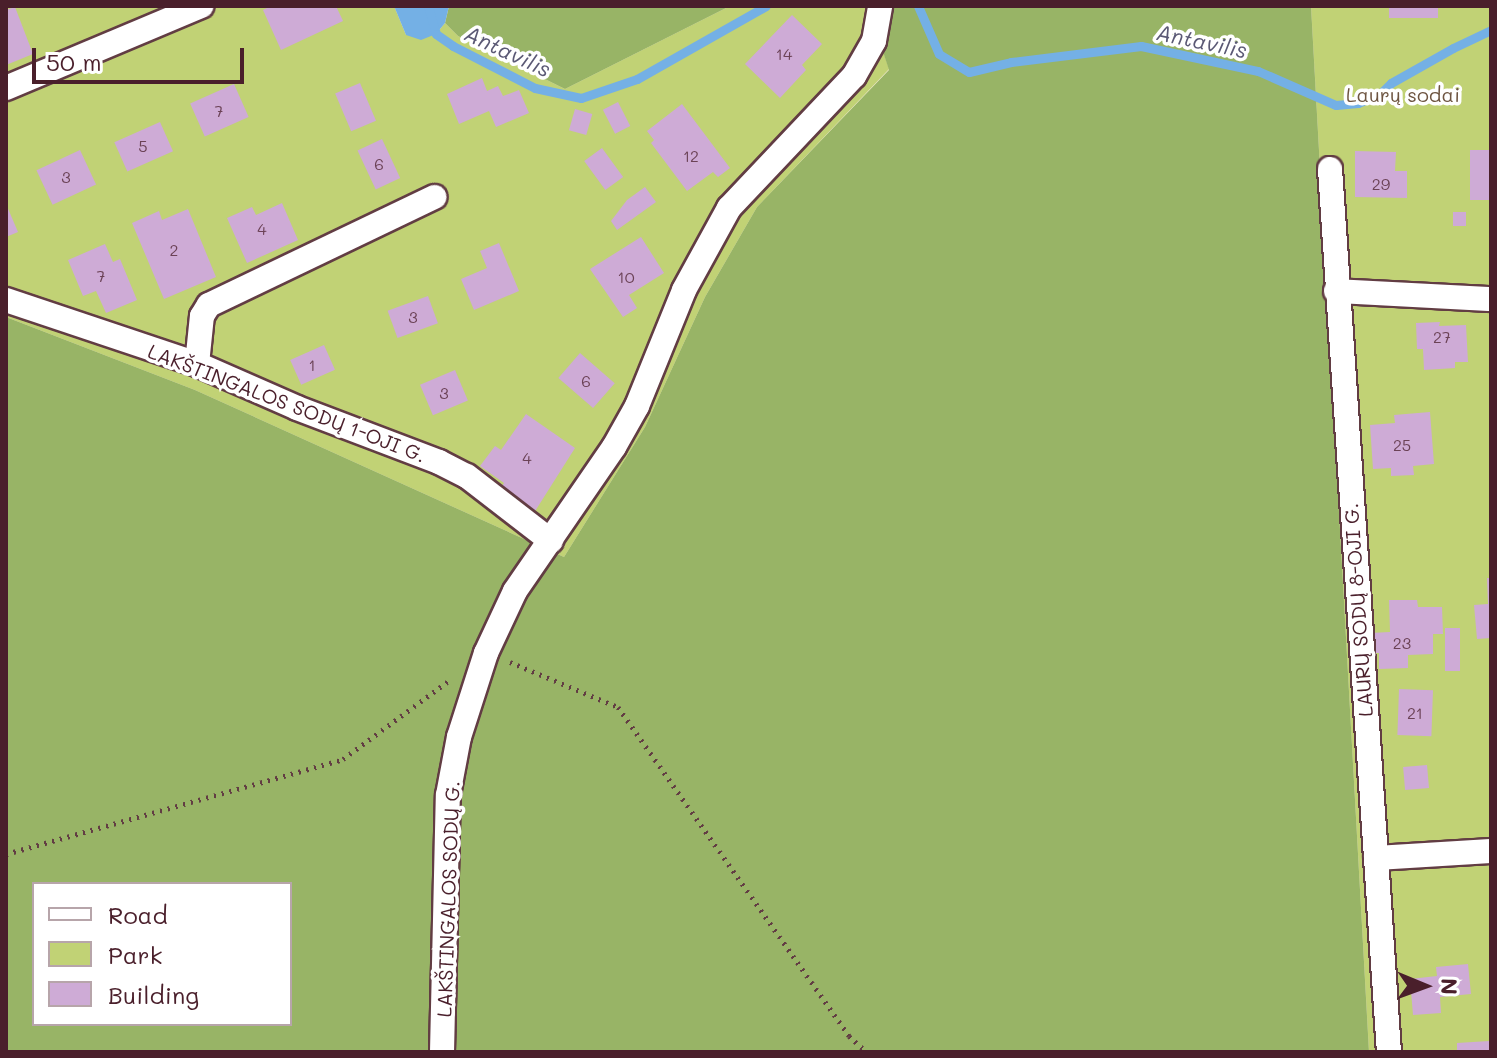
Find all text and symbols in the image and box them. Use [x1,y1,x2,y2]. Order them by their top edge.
water label: Antavilis [1154,19,1250,63]
water label: Antavilis [461,20,555,82]
scale bar [36,32,248,82]
house number: 14 [776,44,792,64]
text: 50 m [46,46,102,77]
park label: Laurų sodai [1346,82,1460,106]
house number: 7 [215,101,223,121]
house number: 5 [138,136,148,156]
house number: 12 [683,146,699,166]
house number: 6 [374,154,384,174]
house number: 3 [61,167,71,187]
house number: 29 [1372,174,1390,194]
house number: 4 [257,219,267,239]
house number: 2 [170,240,178,260]
house number: 7 [97,266,105,286]
house number: 10 [617,267,635,287]
house number: 3 [408,307,418,327]
house number: 27 [1433,327,1451,347]
street label: LAKŠTINGALOS SODŲ 1-OJI G. [145,339,429,467]
house number: 1 [308,355,316,375]
house number: 6 [581,371,591,391]
house number: 3 [439,383,449,403]
house number: 25 [1393,435,1411,455]
house number: 4 [522,448,532,468]
street label: LAURŲ SODŲ 8-OJI G. [1339,502,1377,718]
house number: 23 [1393,633,1411,653]
house number: 21 [1407,703,1423,723]
street label: LAKŠTINGALOS SODŲ G. [432,780,464,1018]
legend [32,882,292,1026]
text: Road [108,899,168,930]
text: Park [108,939,162,970]
north arrow [1385,946,1465,1026]
text: N [1435,978,1464,995]
text: Building [108,979,199,1010]

